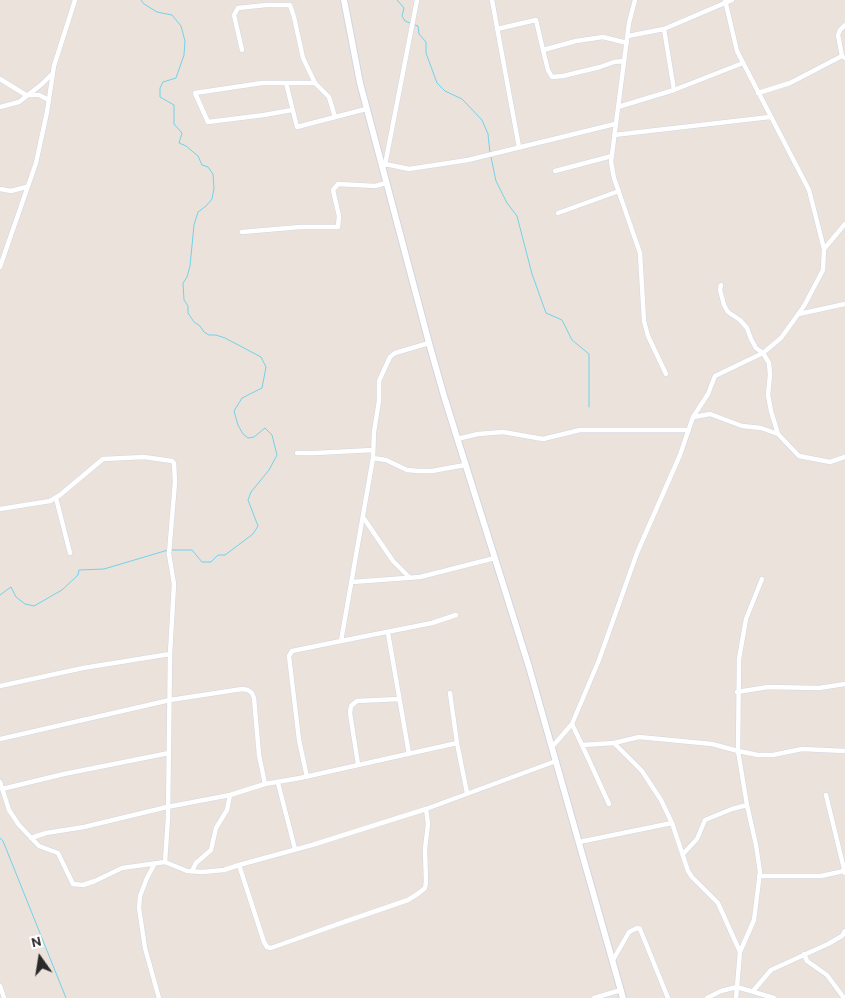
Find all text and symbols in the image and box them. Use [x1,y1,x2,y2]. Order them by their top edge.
north arrow [15,933,65,983]
text: N [30,933,43,952]

